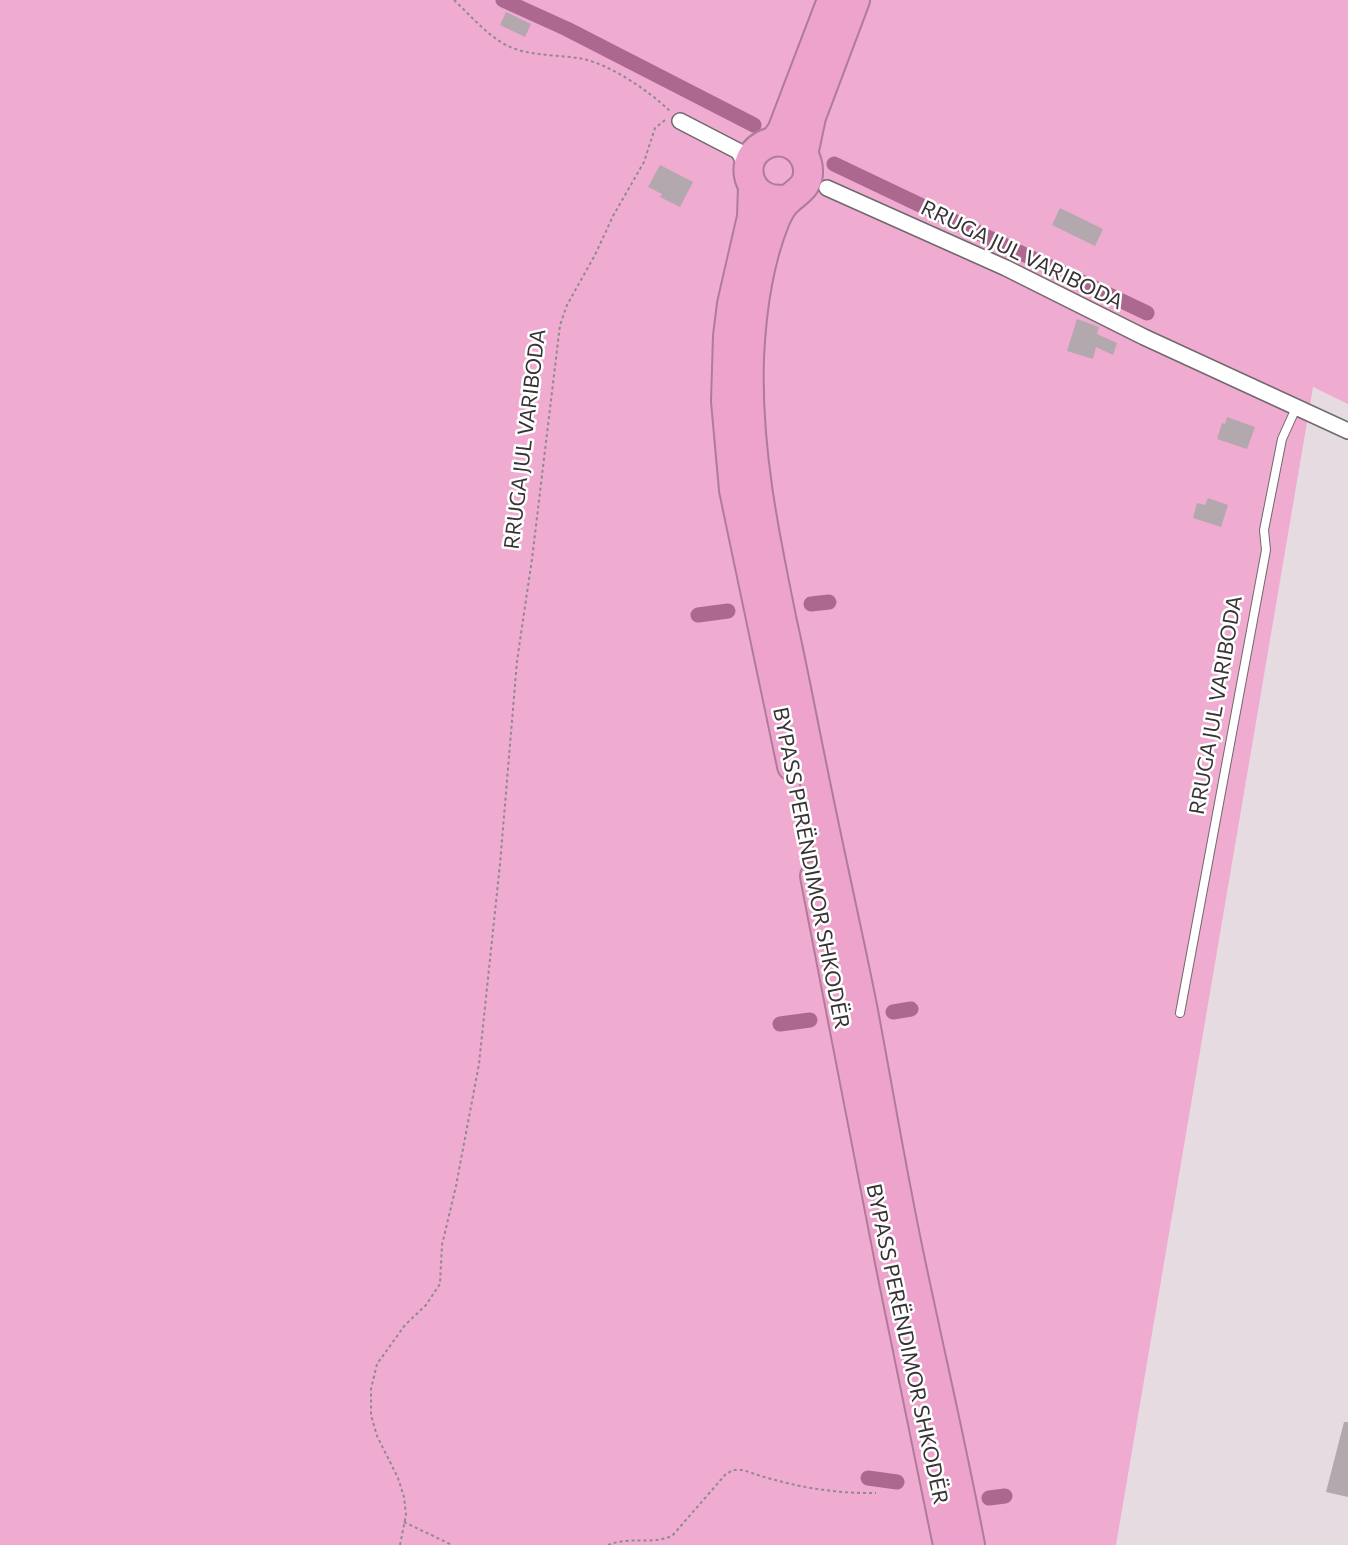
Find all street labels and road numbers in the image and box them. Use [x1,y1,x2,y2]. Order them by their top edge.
street label: RRUGA JUL VARIBODA [917,195,1127,315]
street label: RRUGA JUL VARIBODA [499,327,551,551]
street label: RRUGA JUL VARIBODA [1184,594,1248,816]
street label: BYPASS PERËNDIMOR SHKODËR [767,705,855,1031]
street label: BYPASS PERËNDIMOR SHKODËR [861,1181,953,1507]

